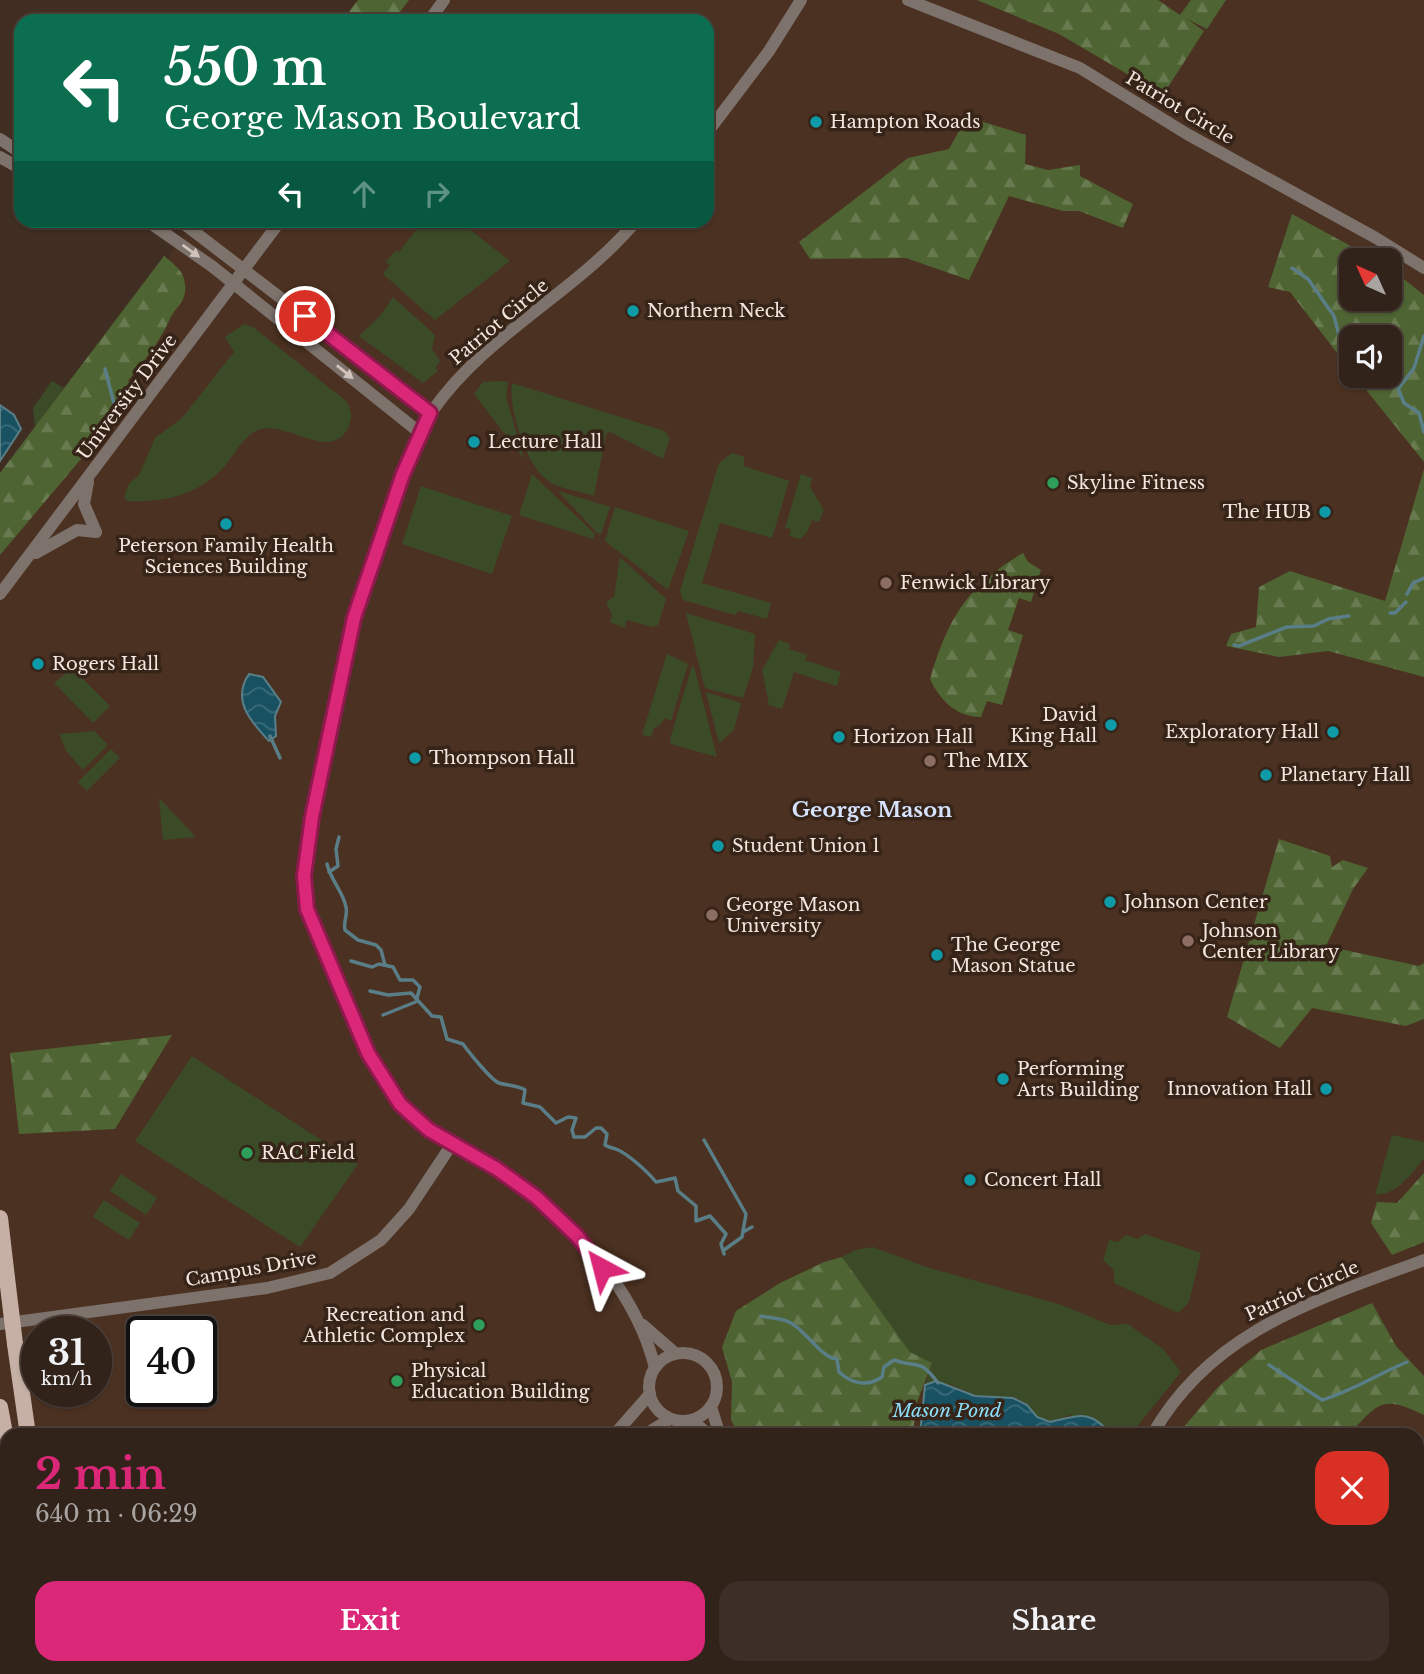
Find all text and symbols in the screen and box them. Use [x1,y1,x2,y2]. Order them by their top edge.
text: 550 m [164,37,327,98]
icon: left [49,42,140,133]
street label: Patriot Circle [1122,67,1238,149]
text: George Mason Boulevard [164,98,581,138]
place label: Hampton Roads [830,111,980,133]
marker: Hampton Roads [808,114,824,130]
icon: left [272,175,310,213]
icon: ahead [345,175,383,213]
icon: right [418,175,456,213]
one-way arrow [182,244,200,258]
north arrow [1339,248,1402,312]
map controls [1339,248,1402,388]
street label: Patriot Circle [445,274,553,370]
pin [275,286,335,346]
icon: arrive [286,297,324,335]
place label: Northern Neck [647,300,785,322]
marker: Northern Neck [625,303,641,319]
button: sound [1339,325,1402,388]
street label: University Drive [73,330,181,464]
one-way arrow [336,364,354,379]
place label: Lecture Hall [488,431,602,453]
marker: Lecture Hall [466,434,482,450]
place label: Skyline Fitness [1067,472,1205,494]
marker: Skyline Fitness [1045,475,1061,491]
place label: The HUB [1223,501,1311,523]
marker: The HUB [1317,504,1333,520]
marker: Peterson Family Health Sciences Building [218,516,234,532]
place label: Peterson Family Health Sciences Building [118,535,334,578]
place label: Fenwick Library [900,572,1051,594]
marker: Fenwick Library [878,575,894,591]
place label: Rogers Hall [52,653,159,675]
marker: Rogers Hall [30,656,46,672]
place label: David King Hall [1010,704,1097,747]
marker: David King Hall [1103,717,1119,733]
place label: Exploratory Hall [1165,721,1319,743]
marker: Exploratory Hall [1325,724,1341,740]
place label: Horizon Hall [853,726,973,748]
marker: Horizon Hall [831,729,847,745]
place label: Thompson Hall [429,747,575,769]
marker: Thompson Hall [407,750,423,766]
place label: The MIX [944,750,1028,772]
marker: The MIX [922,753,938,769]
place label: Planetary Hall [1280,764,1411,786]
marker: Planetary Hall [1258,767,1274,783]
district label: George Mason [792,797,952,823]
place label: Student Union 1 [732,835,880,857]
marker: Student Union 1 [710,838,726,854]
place label: Johnson Center [1122,891,1268,913]
place label: George Mason University [726,894,860,937]
marker: Johnson Center [1102,894,1118,910]
marker: George Mason University [704,907,720,923]
place label: Johnson Center Library [1200,920,1340,963]
marker: Johnson Center Library [1180,933,1196,949]
place label: The George Mason Statue [951,934,1076,977]
marker: The George Mason Statue [929,947,945,963]
place label: Performing Arts Building [1016,1058,1139,1101]
marker: Performing Arts Building [995,1071,1011,1087]
place label: Innovation Hall [1167,1078,1312,1100]
marker: Innovation Hall [1318,1081,1334,1097]
place label: RAC Field [261,1142,355,1164]
marker: RAC Field [239,1145,255,1161]
place label: Concert Hall [984,1169,1102,1191]
marker: Concert Hall [962,1172,978,1188]
position arrow [565,1231,639,1305]
street label: Campus Drive [184,1247,318,1291]
street label: Patriot Circle [1242,1256,1362,1326]
place label: Recreation and Athletic Complex [302,1304,465,1347]
speed limit sign: 40 [126,1316,217,1407]
marker: Recreation and Athletic Complex [471,1317,487,1333]
text: 31 [48,1331,85,1374]
place label: Physical Education Building [411,1360,590,1403]
text: km/h [41,1368,92,1390]
marker: Physical Education Building [389,1373,405,1389]
water label: Mason Pond [892,1399,1002,1422]
text: 2 min [35,1448,166,1500]
button: close [1315,1451,1389,1525]
text: 640 m · 06:29 [35,1500,197,1528]
button: Exit [35,1581,705,1661]
button: Share [719,1581,1389,1661]

